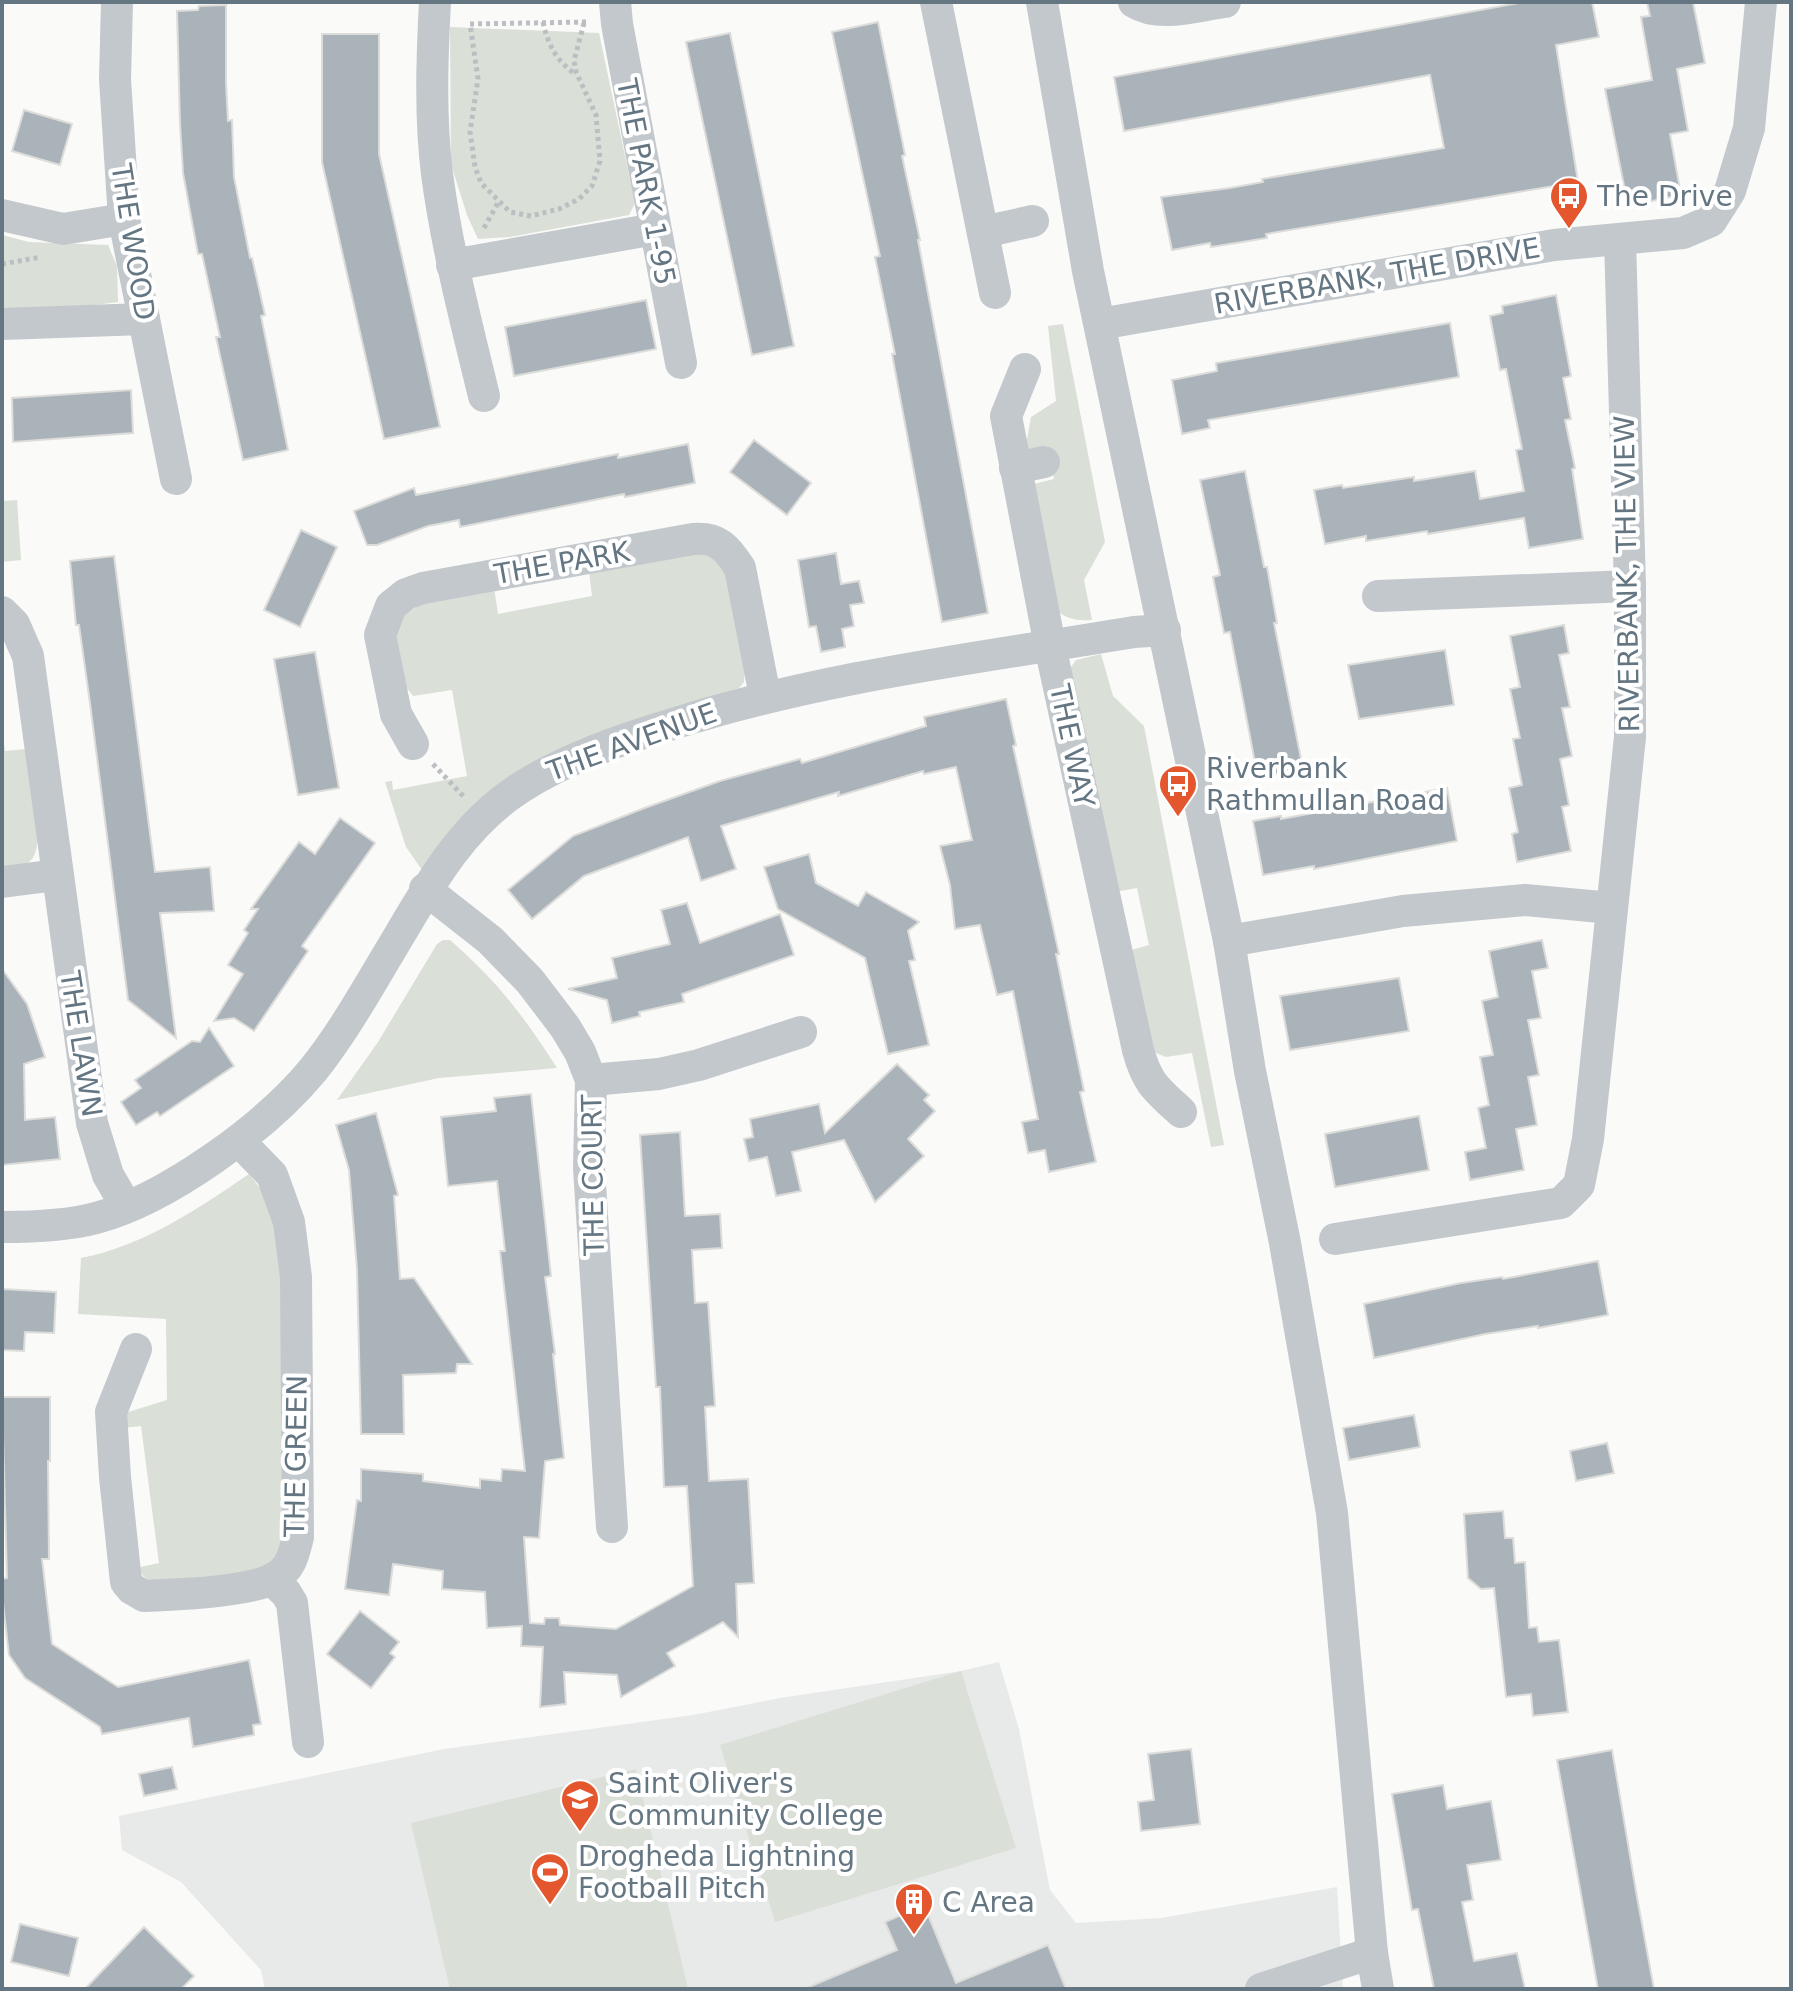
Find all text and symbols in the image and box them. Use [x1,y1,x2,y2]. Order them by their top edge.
street label: THE PARK 1-95 [610,75,682,288]
street label: THE WOOD [104,160,162,323]
bus stop icon: The Drive [1548,175,1590,230]
place label: The Drive [1596,180,1733,213]
street label: RIVERBANK, THE DRIVE [1211,231,1543,321]
street label: RIVERBANK, THE VIEW [1608,415,1646,733]
street label: THE PARK [491,535,633,591]
street label: THE WAY [1043,680,1101,811]
street label: THE AVENUE [542,696,721,788]
place label: Riverbank Rathmullan Road [1206,752,1445,817]
bus stop icon: Riverbank Rathmullan Road [1157,763,1199,818]
street label: THE LAWN [53,968,109,1119]
street label: THE COURT [575,1093,611,1257]
street label: THE GREEN [278,1375,314,1538]
place label: Saint Oliver's Community College [608,1767,883,1832]
school or university icon: Saint Oliver's Community College [559,1778,601,1833]
place label: Drogheda Lightning Football Pitch [578,1840,855,1905]
sports icon: Drogheda Lightning Football Pitch [529,1851,571,1906]
building icon: C Area [893,1881,935,1936]
place label: C Area [942,1886,1035,1919]

